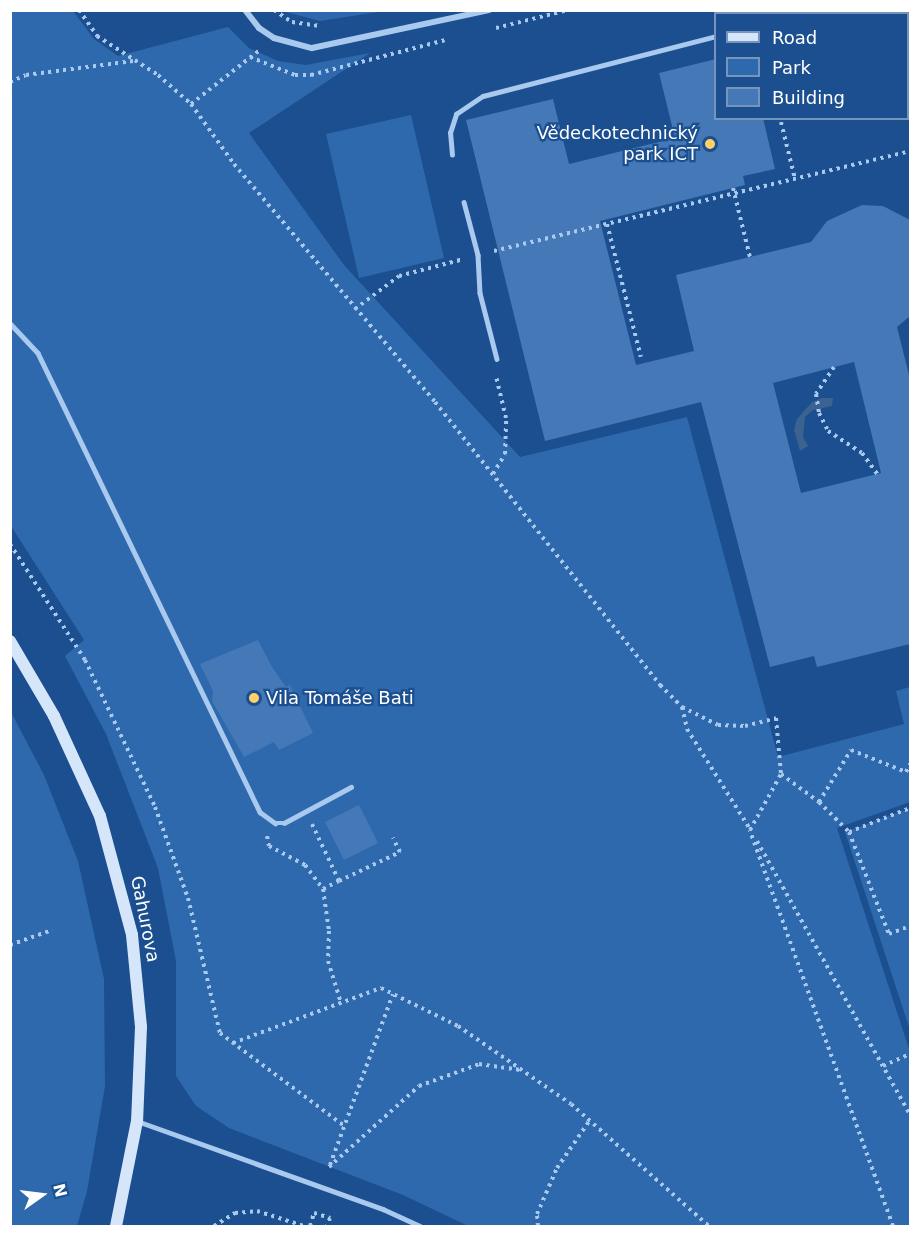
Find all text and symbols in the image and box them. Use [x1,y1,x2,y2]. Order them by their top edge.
legend [714,12,909,120]
text: Road [772,27,817,48]
text: Park [772,57,811,78]
text: Building [772,87,845,108]
place label: Vědeckotechnický park ICT [537,123,698,166]
marker: Vědeckotechnický park ICT [703,137,717,151]
place label: Vila Tomáše Bati [266,687,414,709]
marker: Vila Tomáše Bati [247,691,261,705]
street label: Gahurova [126,874,164,964]
north arrow [12,1165,72,1225]
text: N [49,1182,71,1199]

